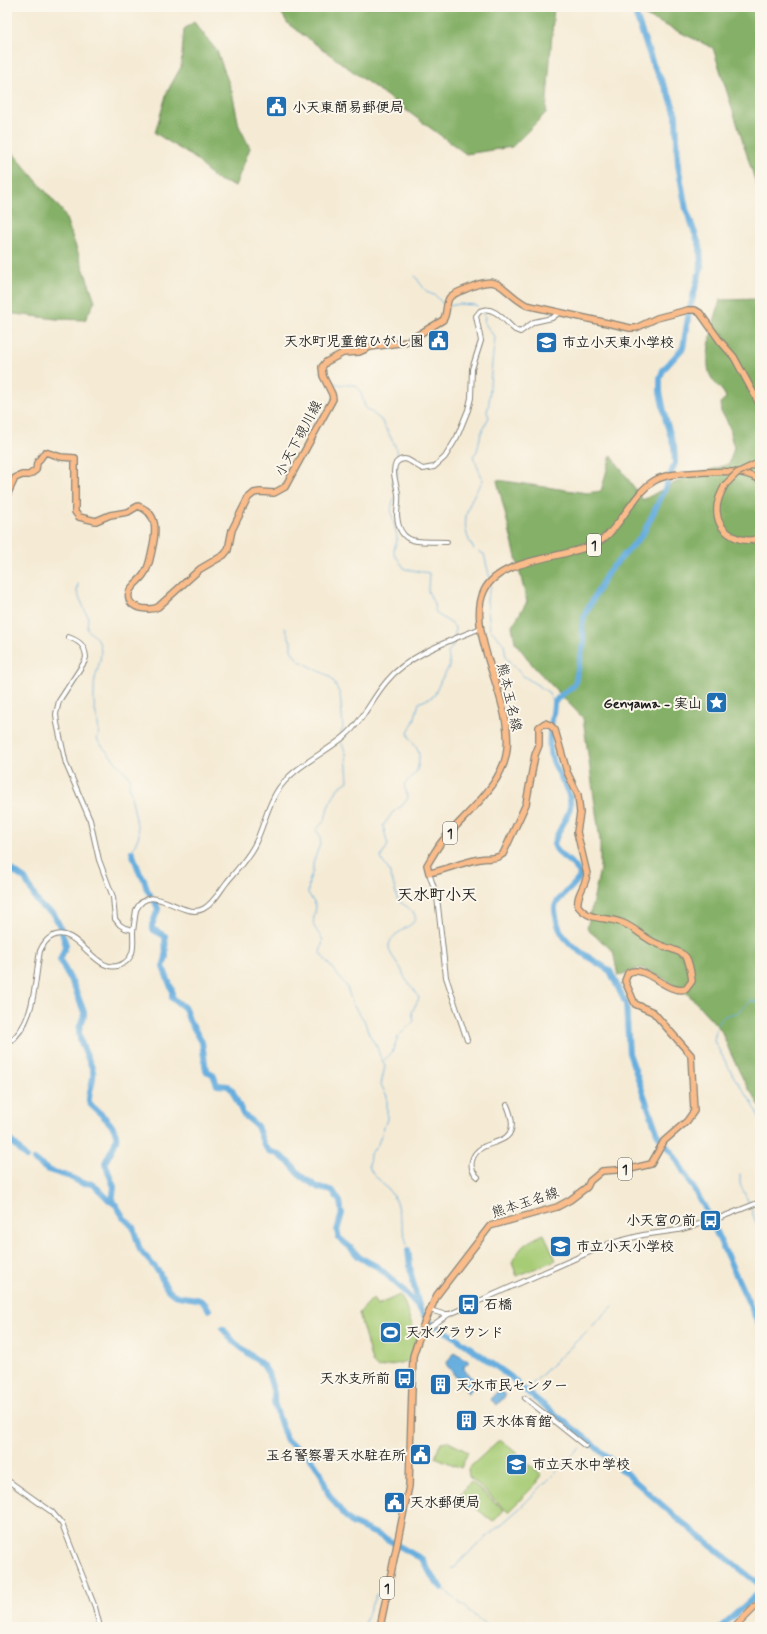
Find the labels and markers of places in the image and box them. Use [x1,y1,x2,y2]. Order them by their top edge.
public building icon: 小天東簡易郵便局 [263,94,289,120]
place label: 小天東簡易郵便局 [292,99,404,117]
public building icon: 天水町児童館ひがし園 [426,328,452,354]
school or university icon: 市立小天東小学校 [534,329,560,355]
place label: 天水町児童館ひがし園 [284,333,424,351]
place label: 市立小天東小学校 [562,334,674,352]
place icon: Genyama - 実山 [704,690,730,716]
place label: Genyama - 実山 [604,695,702,713]
bus stop icon: 小天宮の前 [698,1207,724,1233]
place label: 小天宮の前 [626,1212,696,1230]
school or university icon: 市立小天小学校 [547,1233,573,1259]
place label: 市立小天小学校 [576,1238,674,1256]
bus stop icon: 石橋 [456,1291,482,1317]
place label: 石橋 [484,1296,512,1314]
sports icon: 天水グラウンド [377,1319,403,1345]
place label: 天水グラウンド [406,1324,504,1342]
bus stop icon: 天水支所前 [392,1365,418,1391]
place label: 天水支所前 [320,1370,390,1388]
building icon: 天水市民センター [427,1372,453,1398]
place label: 天水市民センター [456,1377,568,1395]
building icon: 天水体育館 [453,1408,479,1434]
place label: 天水体育館 [482,1413,552,1431]
public building icon: 玉名警察署天水駐在所 [408,1442,434,1468]
place label: 玉名警察署天水駐在所 [266,1447,406,1465]
school or university icon: 市立天水中学校 [504,1451,530,1477]
place label: 市立天水中学校 [532,1456,630,1474]
public building icon: 天水郵便局 [381,1489,407,1515]
place label: 天水郵便局 [410,1494,480,1512]

